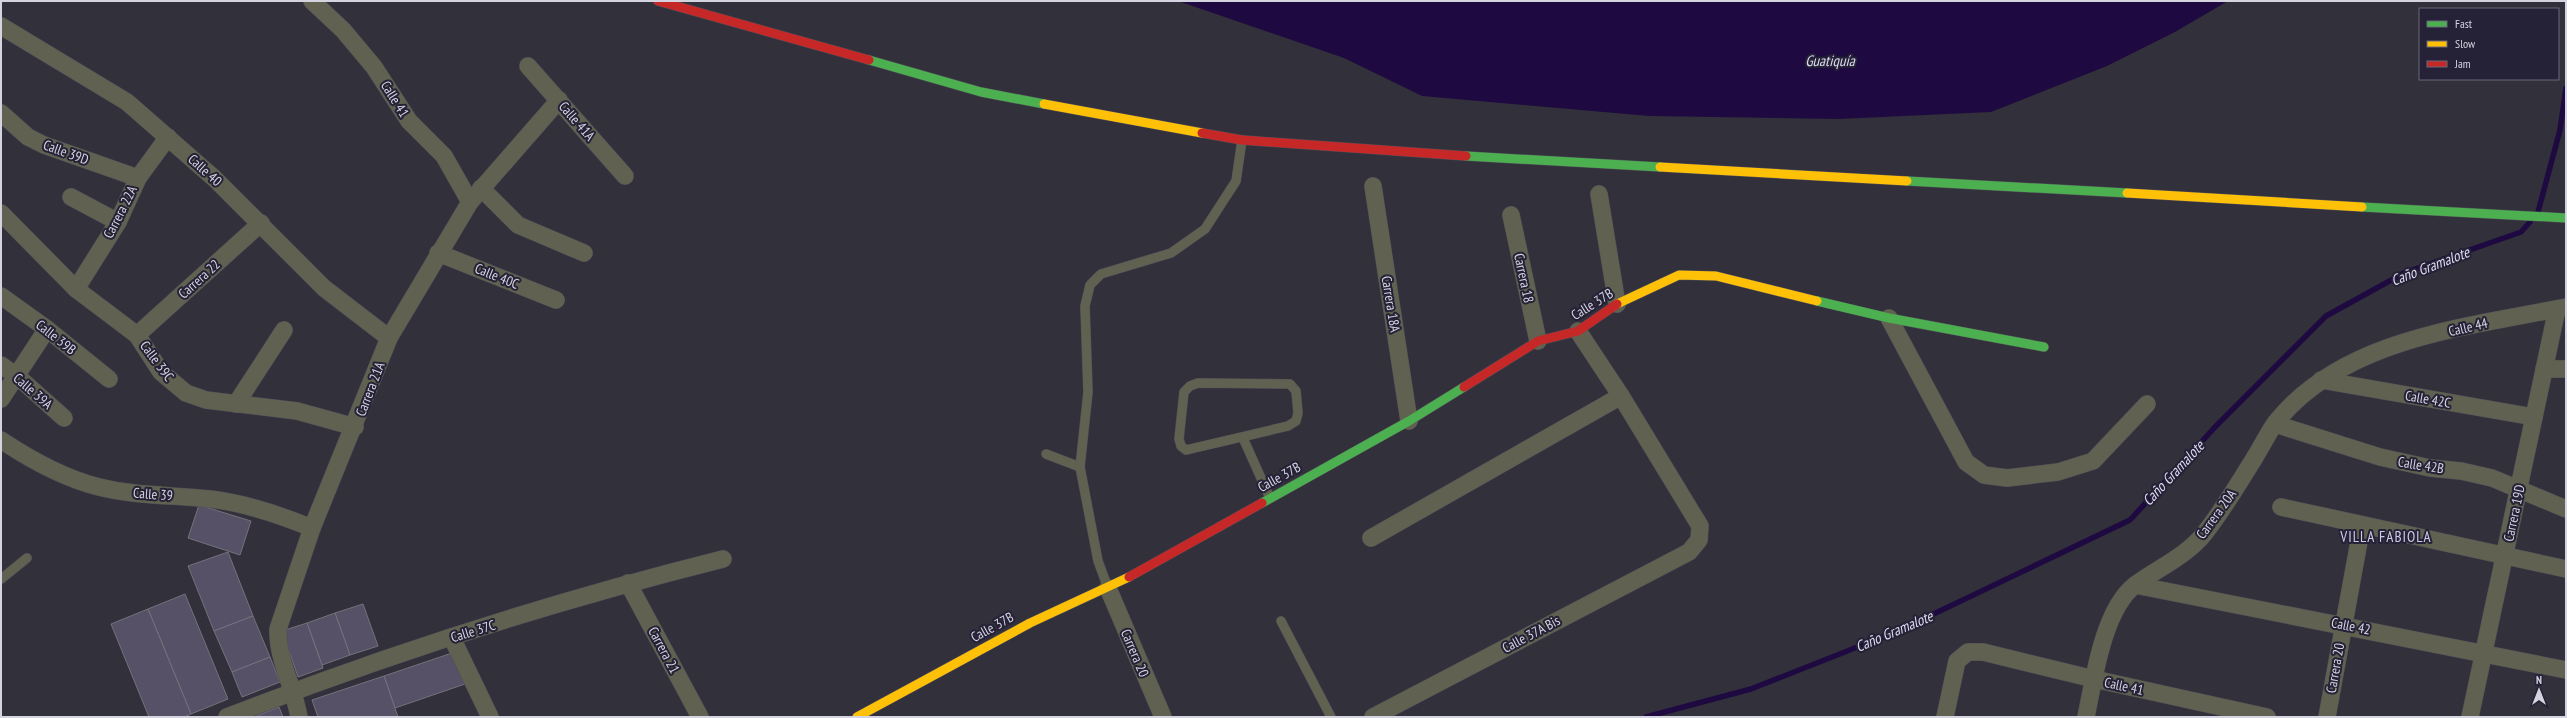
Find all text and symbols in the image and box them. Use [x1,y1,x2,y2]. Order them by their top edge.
legend [2419,8,2559,80]
text: Fast [2455,16,2473,31]
text: Slow [2455,36,2476,51]
water label: Guatiquía [1805,51,1856,70]
text: Jam [2454,56,2471,71]
street label: Calle 41 [377,77,413,121]
street label: Calle 41A [555,98,599,145]
street label: Calle 39D [41,135,91,169]
street label: Calle 40 [184,150,226,190]
street label: Carrera 22A [99,182,141,241]
water label: Caño Gramalote [2388,242,2473,290]
street label: Carrera 18 [1510,252,1538,304]
street label: Carrera 22 [174,255,224,303]
street label: Calle 40C [472,259,522,293]
street label: Carrera 18A [1378,274,1404,334]
street label: Calle 37B [1568,284,1616,324]
street label: Calle 44 [2447,314,2490,340]
street label: Calle 39B [32,316,80,358]
street label: Calle 39C [136,337,178,385]
street label: Carrera 21A [351,359,389,419]
street label: Calle 39A [10,369,57,413]
street label: Calle 42C [2404,386,2453,412]
water label: Caño Gramalote [2138,436,2209,510]
street label: Calle 42B [2397,452,2445,478]
street label: Calle 37B [1254,458,1304,496]
street label: Carrera 19D [2499,483,2529,543]
street label: Calle 39 [133,484,173,504]
street label: Carrera 20A [2192,485,2240,542]
district label: VILLA FABIOLA [2339,527,2432,546]
water label: Caño Gramalote [1852,606,1936,656]
street label: Calle 37B [967,608,1017,646]
street label: Calle 37A Bis [1499,611,1563,657]
street label: Calle 42 [2330,613,2372,639]
street label: Calle 37C [448,615,498,646]
street label: Carrera 21 [644,624,684,676]
street label: Carrera 20 [1117,626,1153,680]
street label: Carrera 20 [2322,642,2348,694]
north arrow [2519,670,2559,710]
street label: Calle 41 [2103,673,2145,699]
text: N [2536,673,2542,687]

